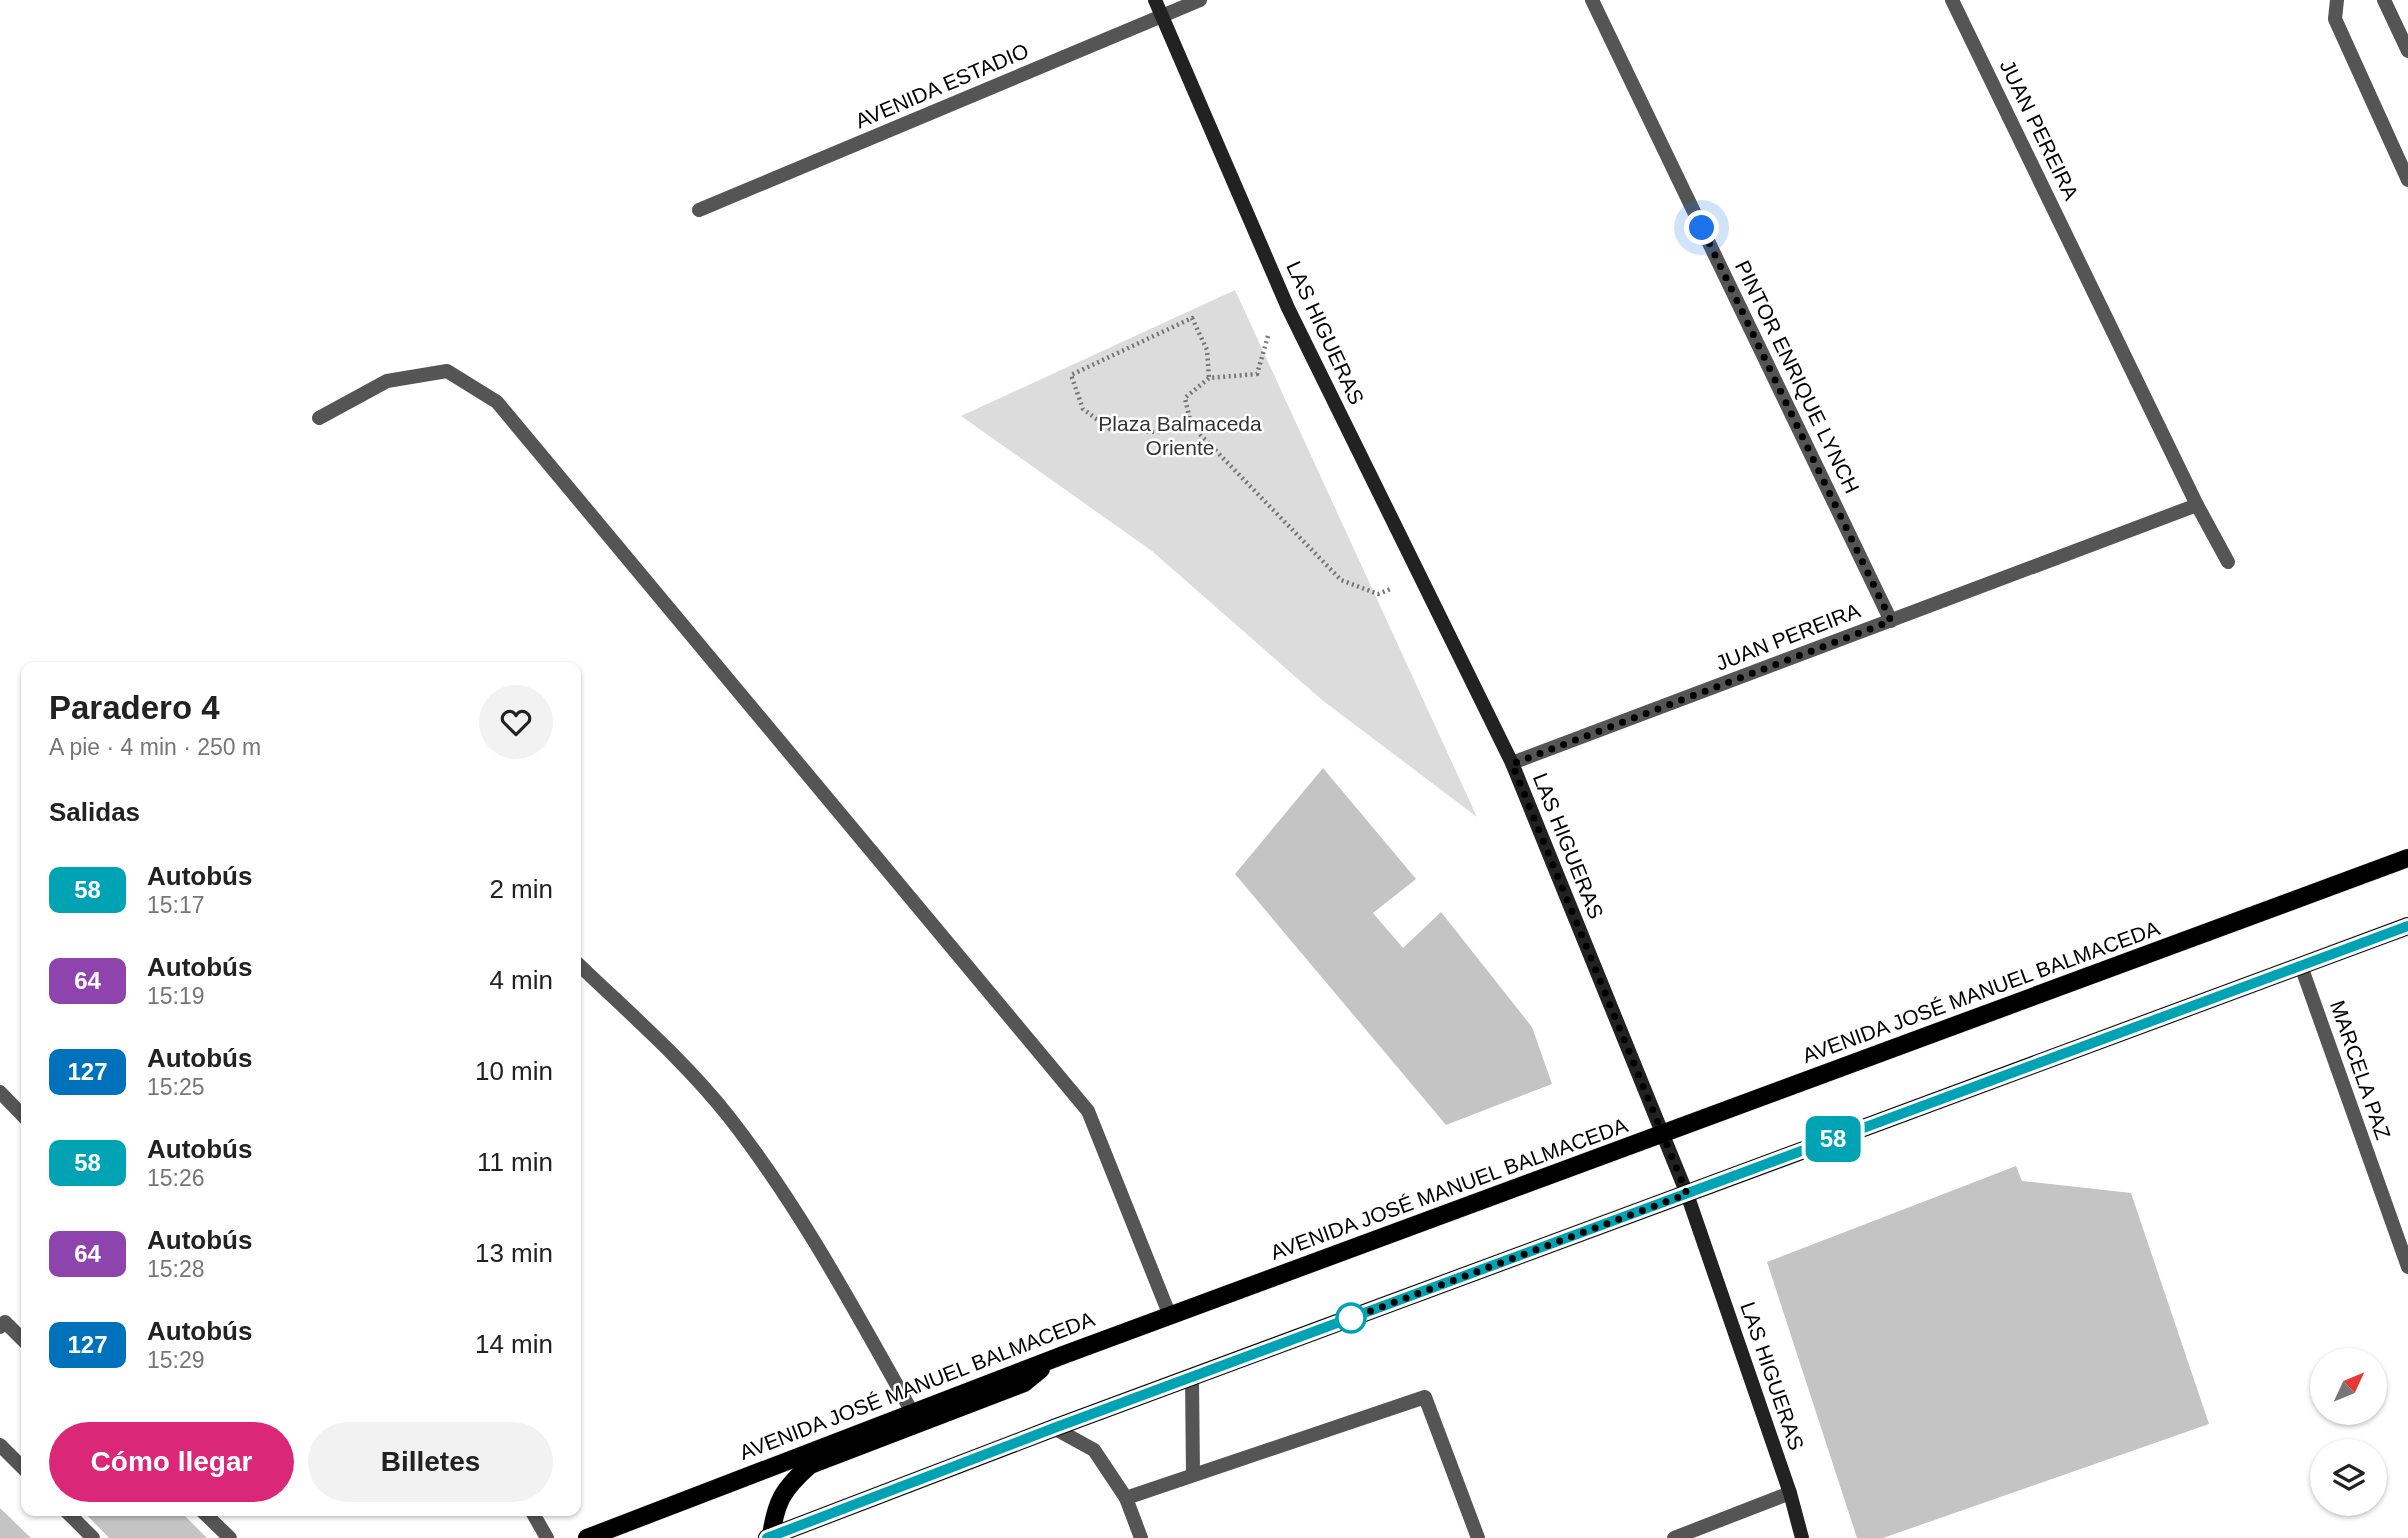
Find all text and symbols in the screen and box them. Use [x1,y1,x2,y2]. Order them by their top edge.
street label: AVENIDA ESTADIO [852,39,1032,132]
street label: JUAN PEREIRA [1996,56,2083,204]
your location [1684,210,1719,245]
street label: PINTOR ENRIQUE LYNCH [1731,257,1864,497]
street label: LAS HIGUERAS [1282,258,1369,408]
park label: Plaza Balmaceda Oriente [1098,412,1262,459]
street label: JUAN PEREIRA [1712,598,1863,675]
button: heart [479,685,553,759]
text: Paradero 4 [49,689,220,726]
text: A pie · 4 min · 250 m [49,734,261,760]
street label: LAS HIGUERAS [1529,770,1608,922]
text: Salidas [49,797,140,827]
text: Autobús [147,861,252,891]
text: 2 min [489,874,553,904]
text: 58 [74,876,101,903]
text: 15:17 [147,892,205,918]
street label: AVENIDA JOSÉ MANUEL BALMACEDA [1799,916,2162,1067]
text: Autobús [147,952,252,982]
text: 4 min [489,965,553,995]
text: 64 [74,967,101,994]
text: 15:19 [147,983,205,1009]
street label: MARCELA PAZ [2326,997,2395,1143]
text: Autobús [147,1043,252,1073]
text: 10 min [475,1056,553,1086]
text: 127 [67,1058,108,1085]
text: 15:25 [147,1074,205,1100]
street label: AVENIDA JOSÉ MANUEL BALMACEDA [1267,1113,1630,1264]
line badge: 58 [1801,1116,1864,1162]
text: 58 [1820,1125,1846,1152]
text: Autobús [147,1134,252,1164]
text: 11 min [477,1147,553,1177]
text: 58 [74,1149,101,1176]
text: 15:26 [147,1165,205,1191]
text: Autobús [147,1225,252,1255]
text: 13 min [475,1238,553,1268]
text: 64 [74,1240,101,1267]
text: 15:28 [147,1256,205,1282]
street label: LAS HIGUERAS [1736,1299,1809,1453]
unlabelled marker [1336,1303,1366,1333]
street label: AVENIDA JOSÉ MANUEL BALMACEDA [736,1307,1097,1464]
text: Autobús [147,1316,252,1346]
text: 14 min [475,1329,553,1359]
text: 127 [67,1331,108,1358]
text: 15:29 [147,1347,205,1373]
north arrow [2310,1348,2387,1424]
map controls [2310,1348,2387,1516]
button: Cómo llegar [49,1422,294,1502]
button: Billetes [308,1422,553,1502]
button: layers [2310,1439,2387,1516]

